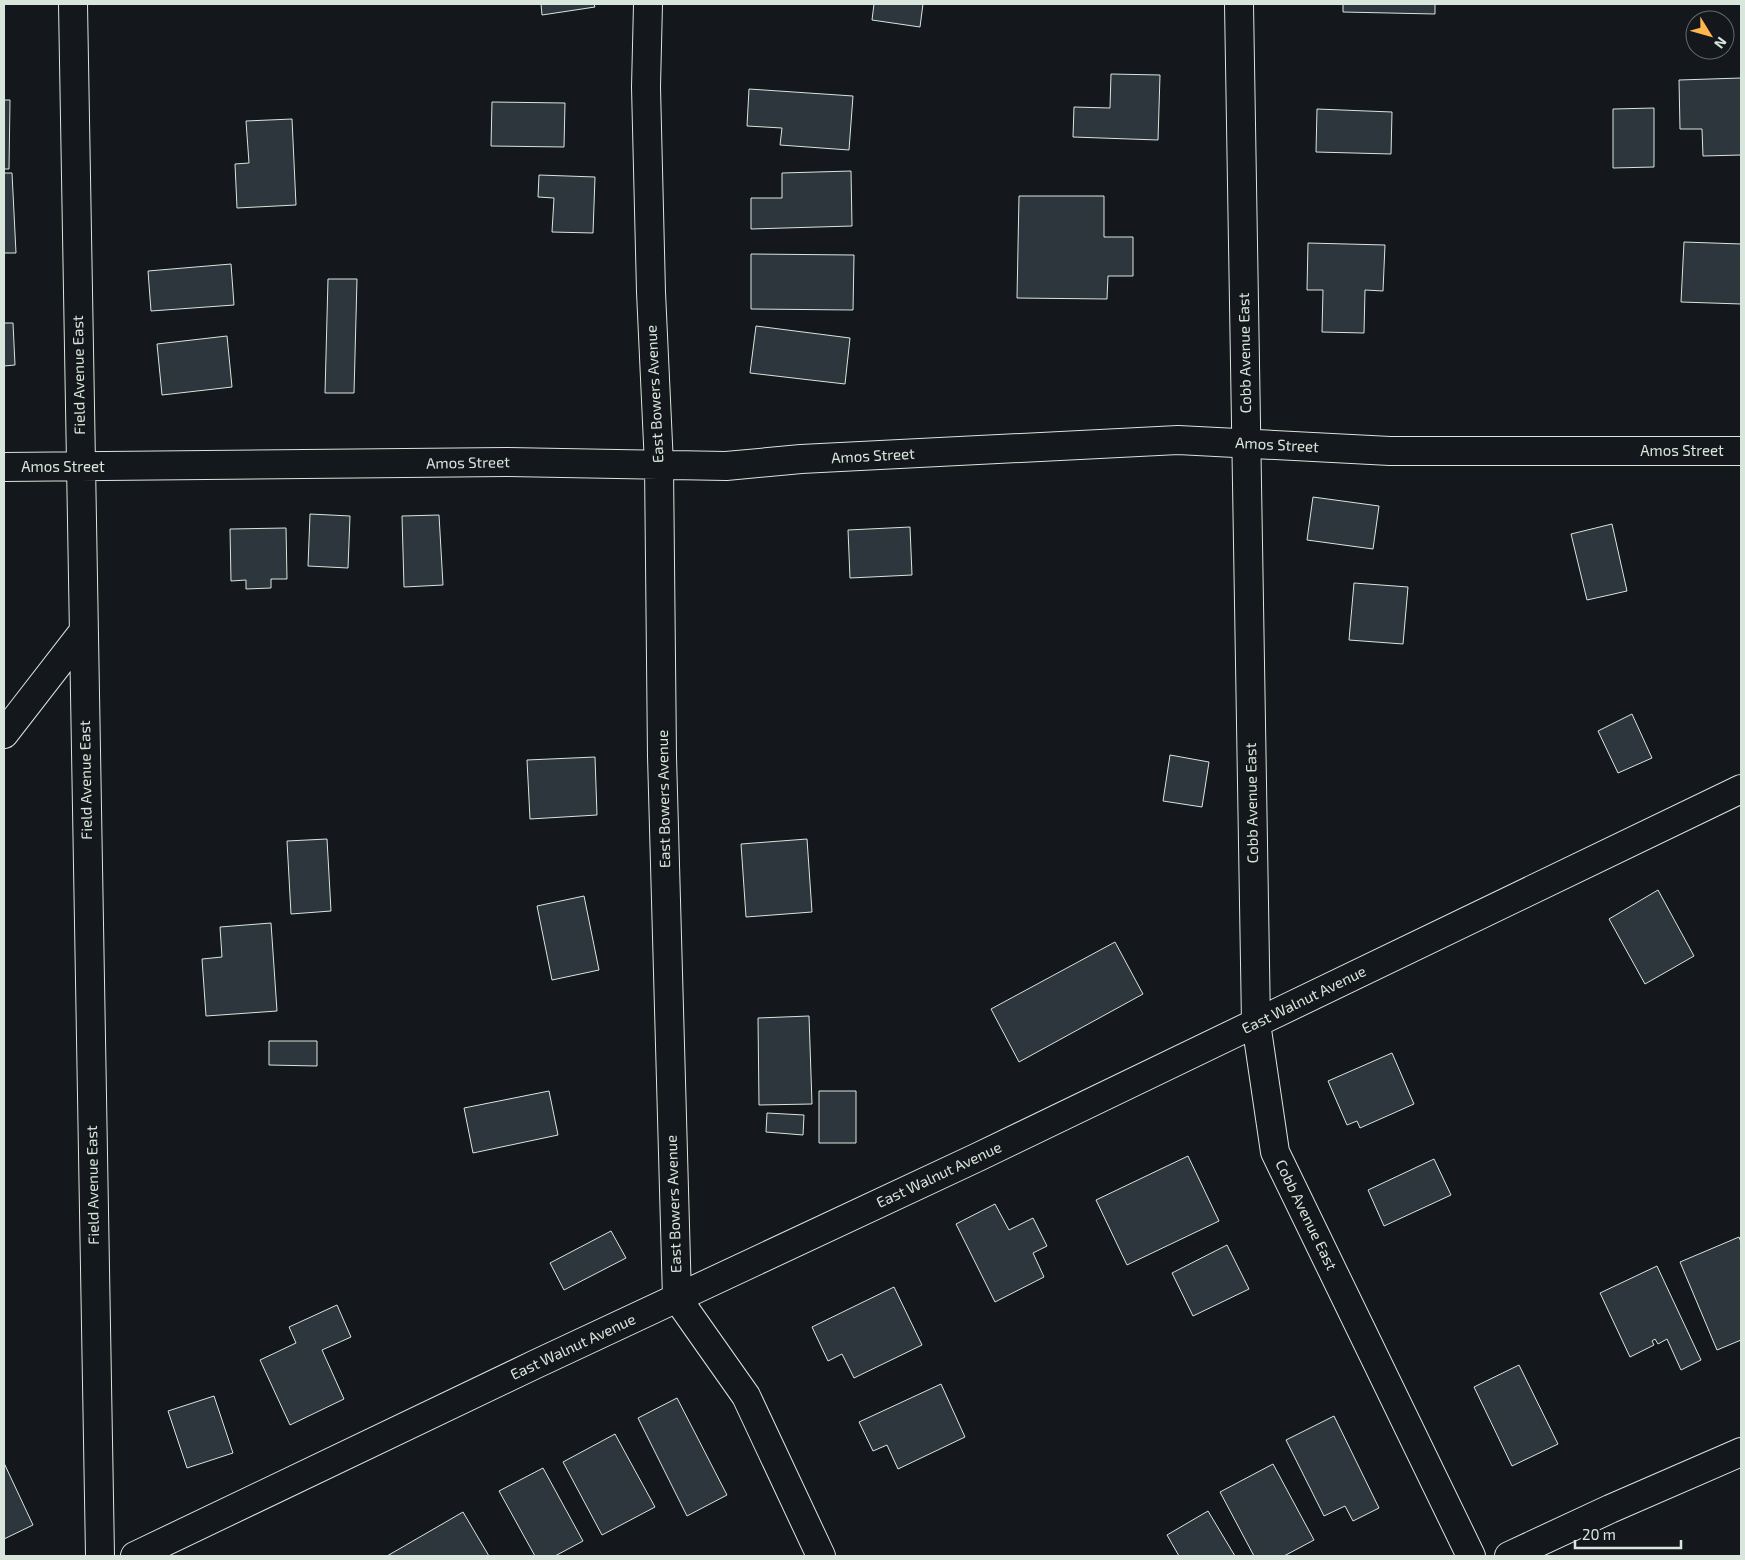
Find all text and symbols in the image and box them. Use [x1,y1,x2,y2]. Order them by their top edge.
north arrow [1685,10,1735,60]
text: N [1711,34,1731,52]
street label: Cobb Avenue East [1234,292,1254,414]
street label: Field Avenue East [68,315,88,435]
street label: East Bowers Avenue [641,324,667,464]
street label: Amos Street [1235,433,1320,455]
street label: Amos Street [1640,441,1724,459]
street label: Amos Street [831,444,915,466]
street label: Amos Street [426,452,510,472]
street label: Amos Street [21,457,105,475]
street label: Field Avenue East [75,720,95,840]
street label: East Bowers Avenue [653,730,673,868]
street label: Cobb Avenue East [1241,742,1261,864]
street label: East Walnut Avenue [1238,961,1369,1037]
street label: Field Avenue East [82,1125,102,1245]
street label: East Bowers Avenue [662,1135,684,1273]
street label: East Walnut Avenue [873,1137,1004,1211]
street label: Cobb Avenue East [1272,1156,1342,1273]
street label: East Walnut Avenue [507,1309,638,1383]
scale bar [1575,1518,1681,1550]
text: 20 m [1582,1525,1616,1543]

